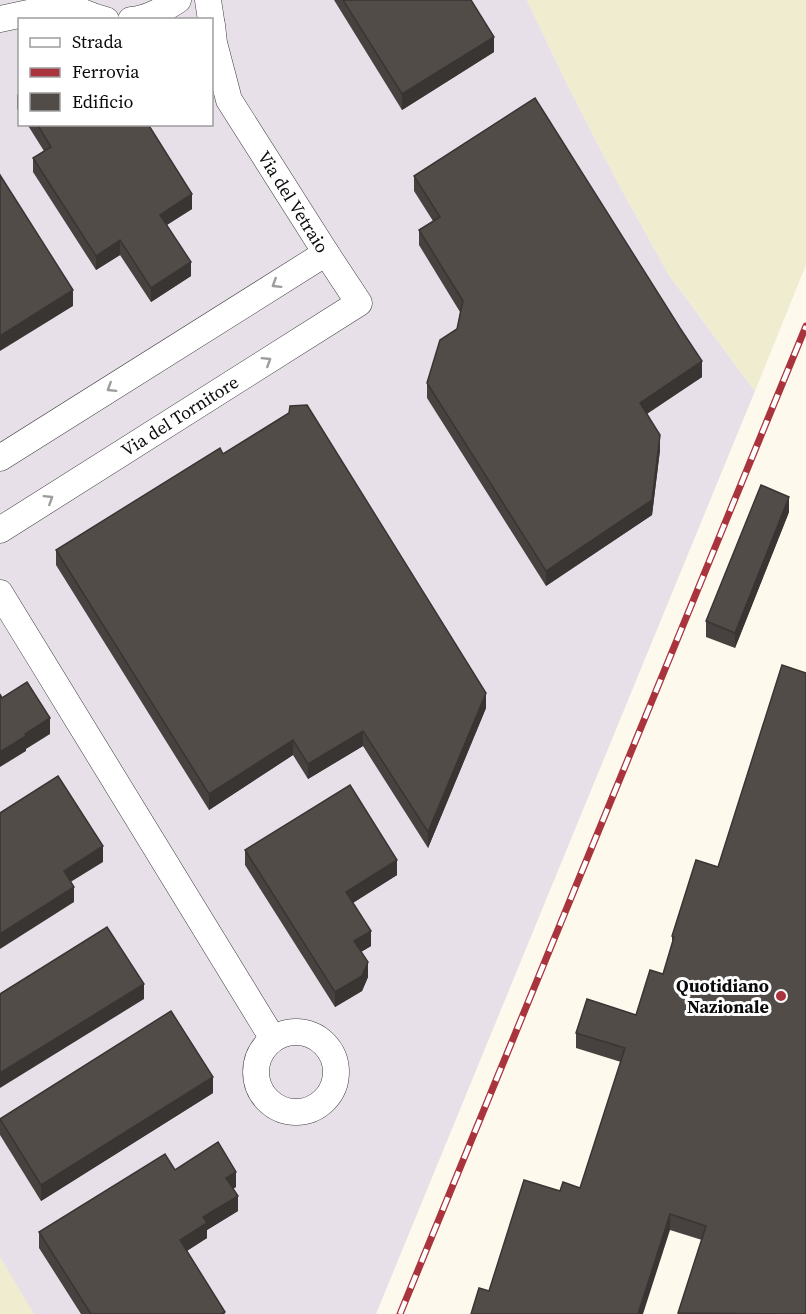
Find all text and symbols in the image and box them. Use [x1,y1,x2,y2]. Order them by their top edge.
legend [18,18,213,126]
text: Strada [72,29,123,54]
text: Ferrovia [72,59,140,84]
text: Edificio [72,89,133,114]
street label: Via del Vetraio [252,146,335,258]
one-way arrow [272,277,282,289]
one-way arrow [261,356,271,368]
street label: Via del Tornitore [116,369,243,462]
one-way arrow [107,381,117,393]
one-way arrow [43,495,54,506]
place label: Quotidiano Nazionale [676,973,769,1019]
marker: Quotidiano Nazionale [774,989,788,1003]

